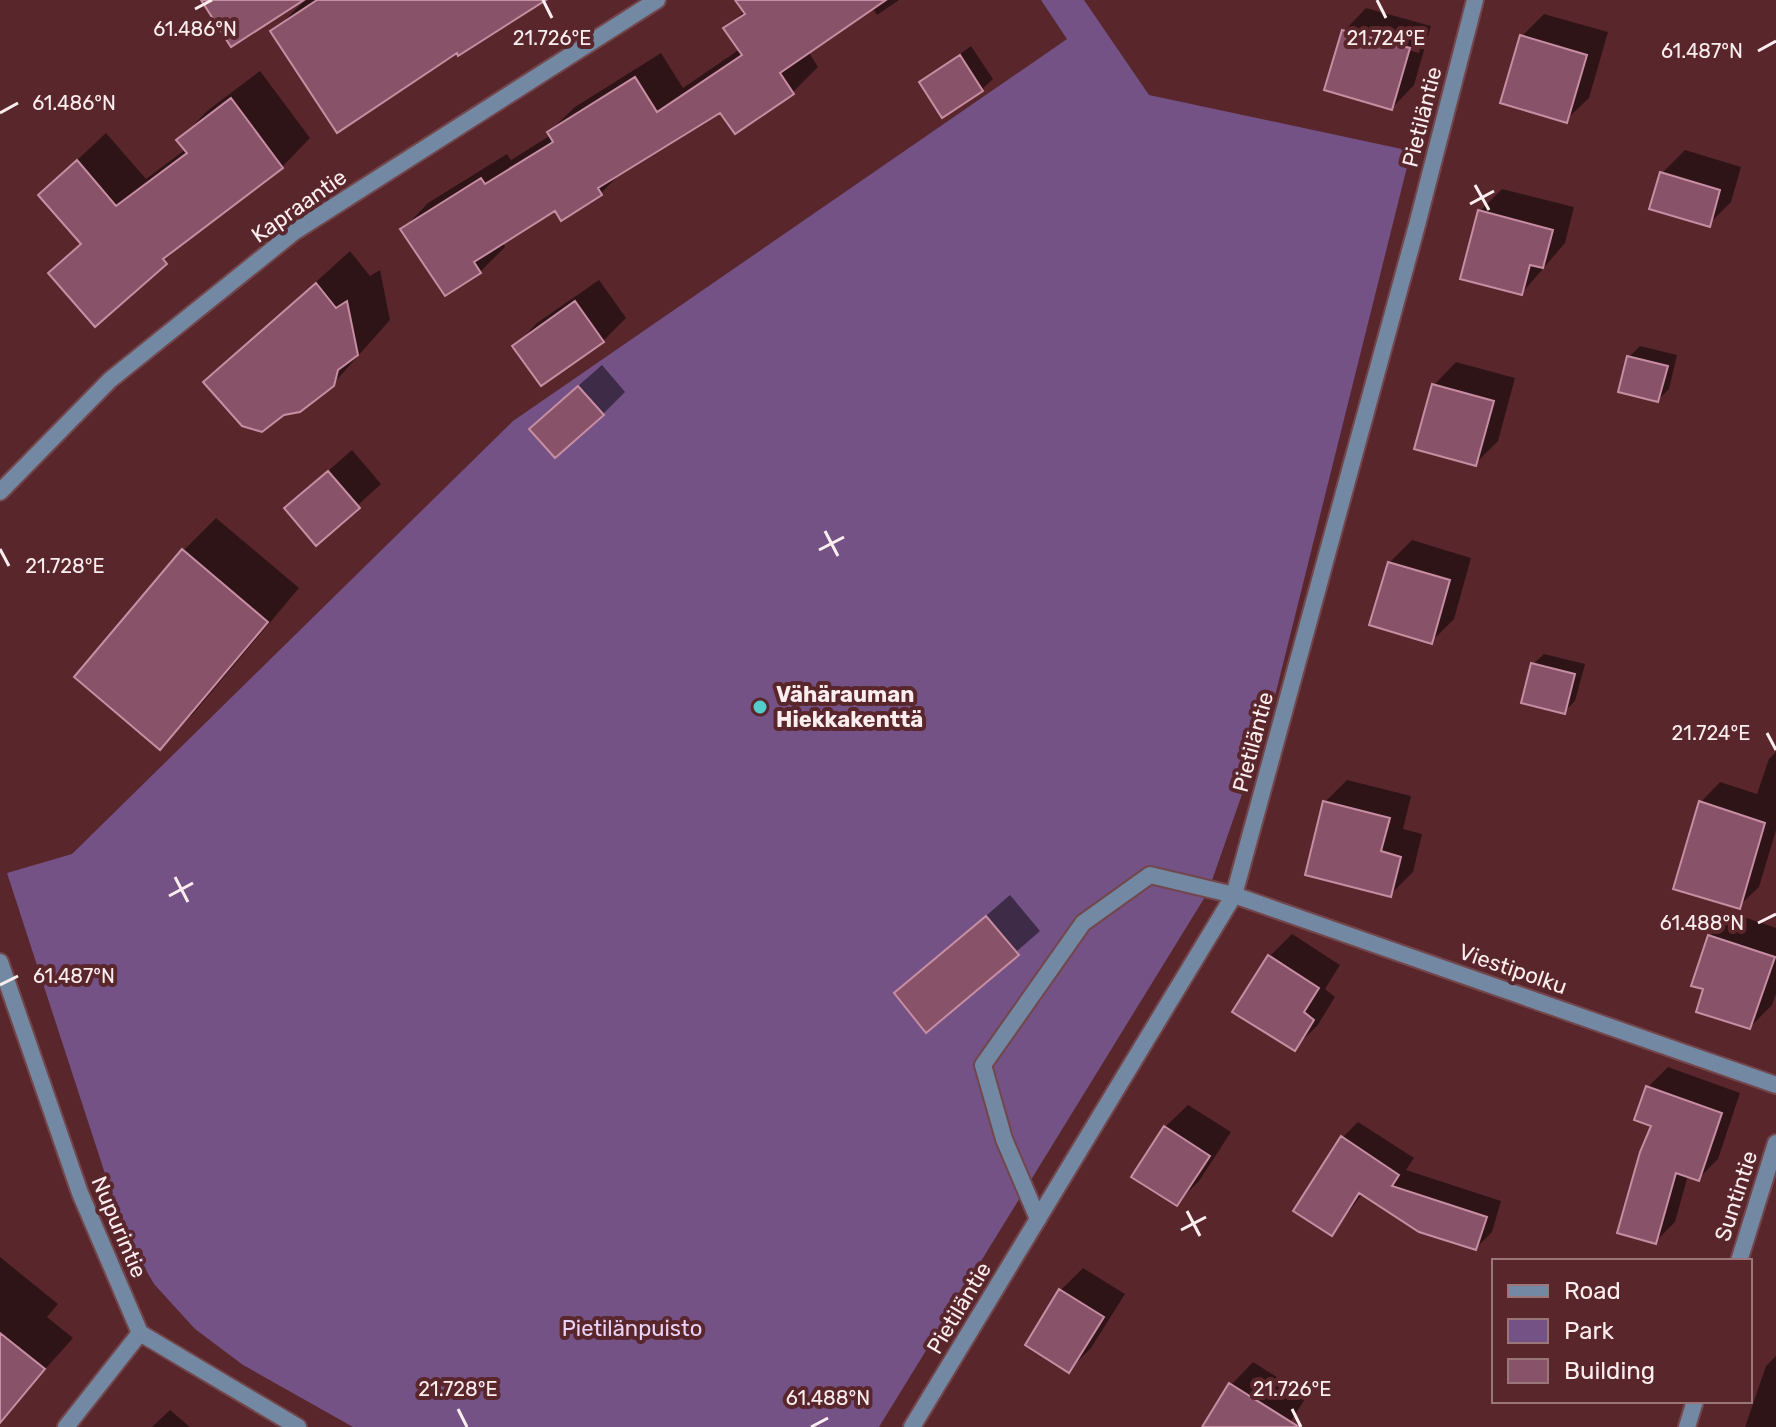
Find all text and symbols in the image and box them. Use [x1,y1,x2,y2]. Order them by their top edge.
text: 61.486°N [153,17,237,41]
text: 21.726°E [513,26,591,50]
text: 21.724°E [1347,26,1425,50]
text: 61.487°N [1661,39,1743,63]
street label: Pietiläntie [1396,64,1448,170]
text: 61.486°N [32,91,116,115]
street label: Kapraantie [246,163,352,249]
text: 21.728°E [25,554,105,578]
place label: Vähärauman Hiekkakenttä [776,681,923,733]
street label: Pietiläntie [1227,689,1279,795]
marker: Vähärauman Hiekkakenttä [751,698,769,716]
text: 21.724°E [1672,721,1750,745]
text: 61.488°N [1660,911,1744,935]
street label: Viestipolku [1455,938,1571,1000]
text: 61.487°N [33,964,115,988]
street label: Suntintie [1709,1147,1763,1245]
street label: Nupurintie [85,1172,153,1282]
street label: Pietiläntie [921,1257,997,1359]
legend [1492,1259,1752,1403]
text: Road [1564,1277,1621,1305]
park label: Pietilänpuisto [562,1315,702,1342]
text: Park [1564,1317,1615,1345]
text: Building [1564,1357,1655,1385]
text: 21.728°E [418,1377,498,1401]
text: 21.726°E [1253,1377,1331,1401]
text: 61.488°N [786,1386,870,1410]

